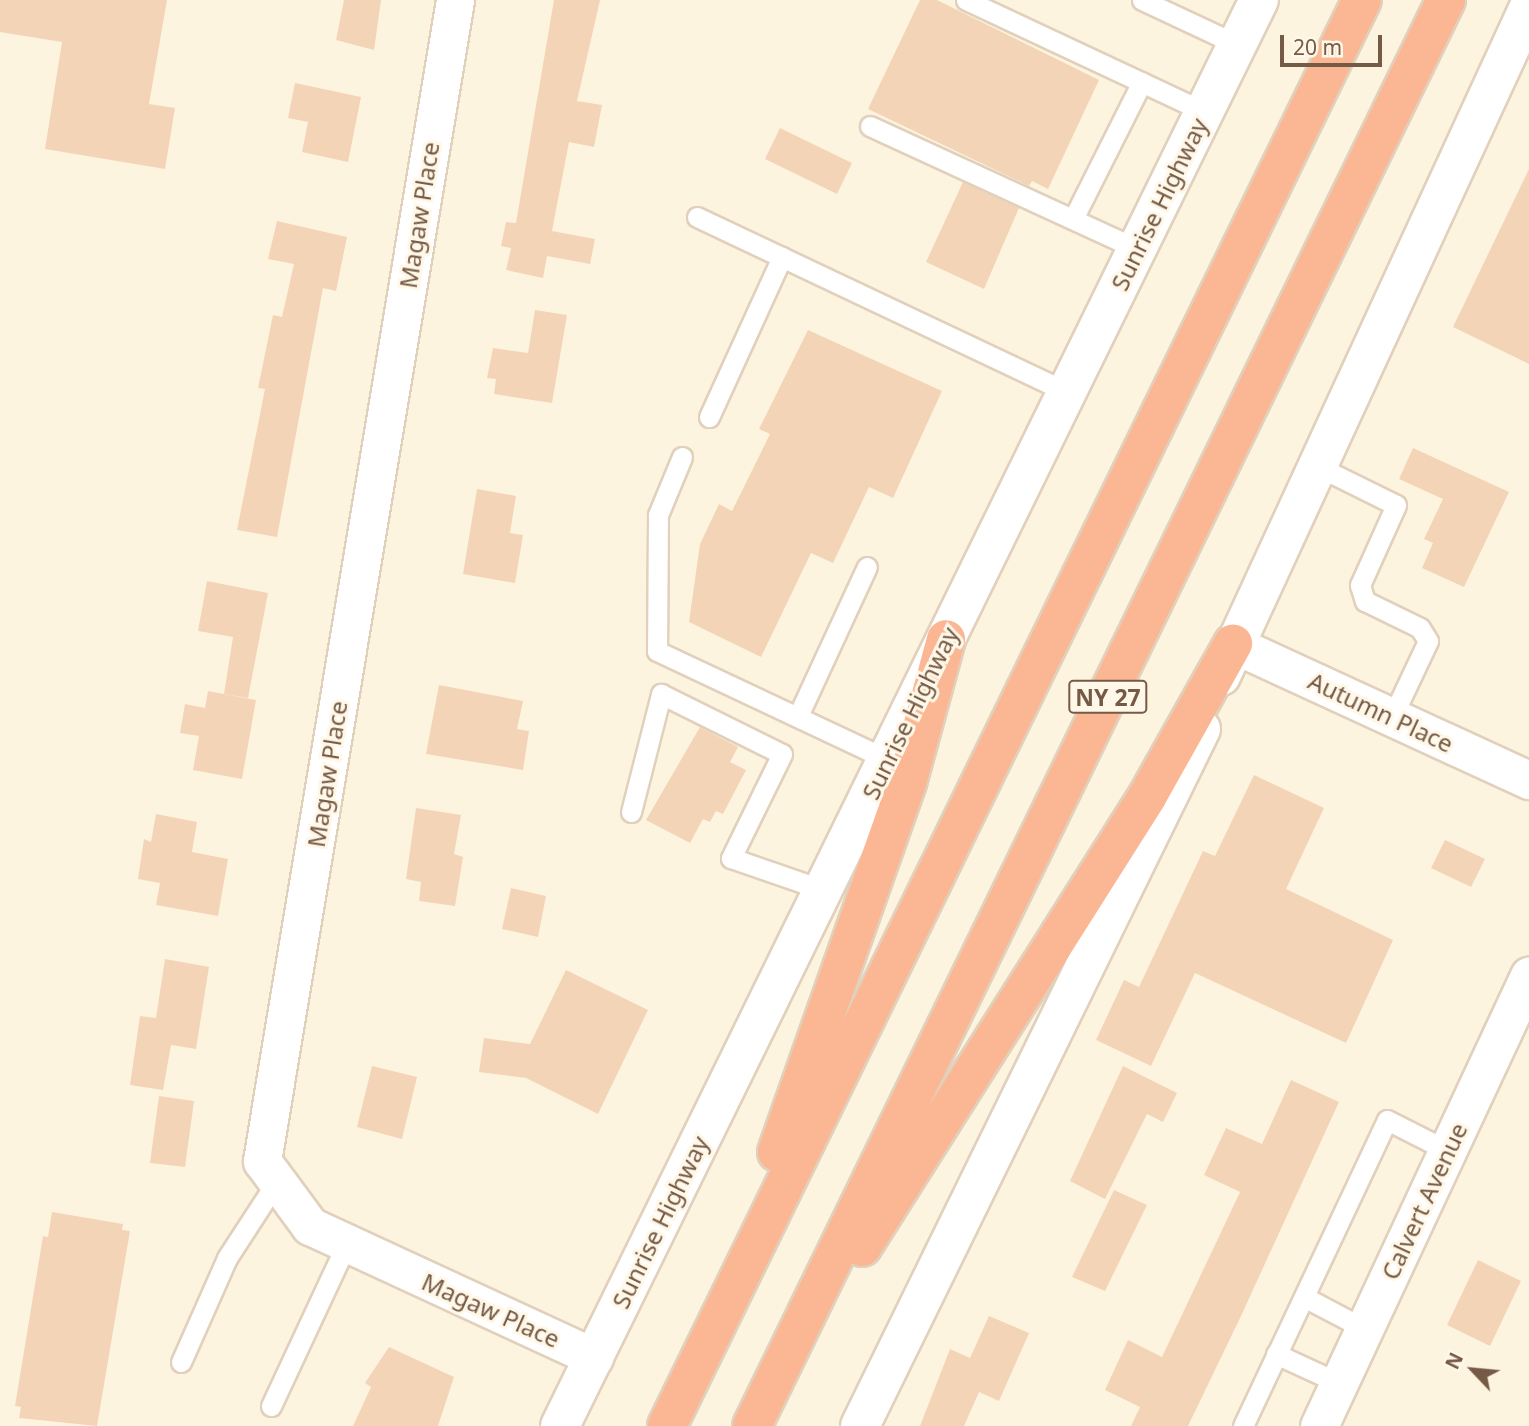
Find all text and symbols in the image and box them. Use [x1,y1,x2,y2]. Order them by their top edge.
scale bar [1284,21,1386,65]
text: 20 m [1293,33,1342,61]
street label: Sunrise Highway [1105,113,1213,295]
street label: Magaw Place [393,140,445,290]
street label: Sunrise Highway [856,622,964,804]
street label: Autumn Place [1304,666,1458,758]
road number: NY 27 [1068,678,1148,716]
street label: Magaw Place [301,699,353,849]
street label: Calvert Avenue [1375,1118,1473,1284]
street label: Sunrise Highway [606,1131,714,1313]
street label: Magaw Place [418,1267,564,1353]
north arrow [1438,1335,1508,1405]
text: N [1439,1348,1469,1373]

